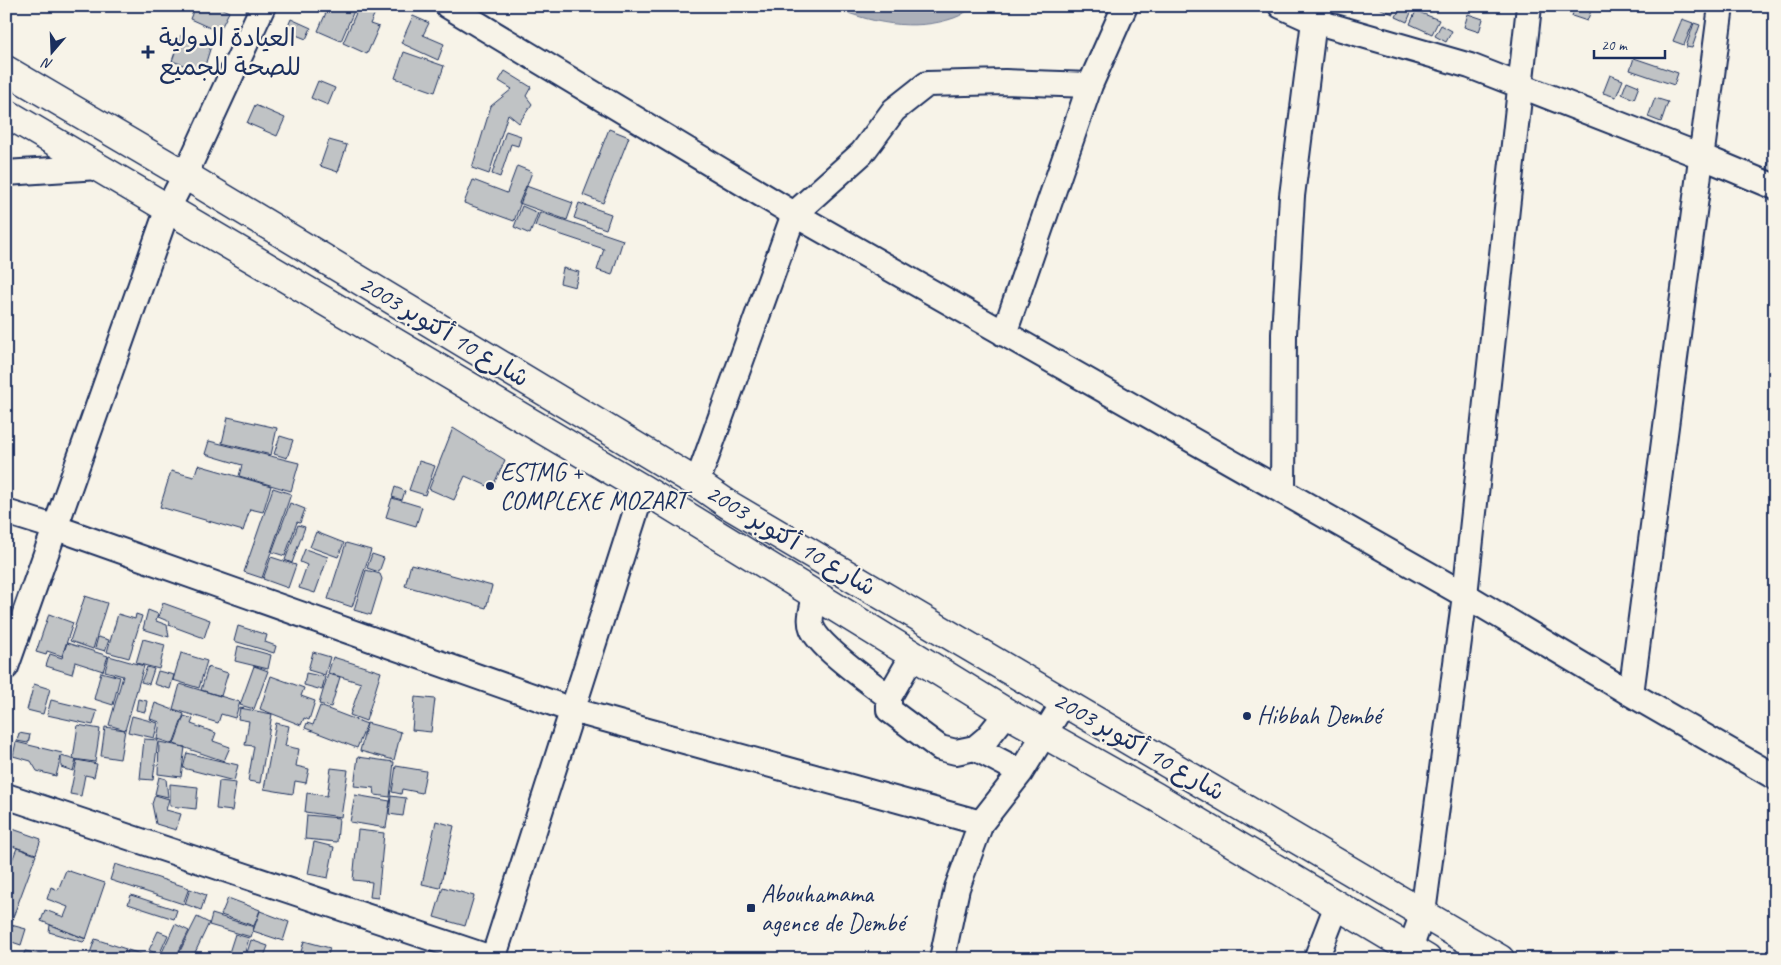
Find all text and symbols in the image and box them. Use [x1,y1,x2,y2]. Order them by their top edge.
place label: العيادة الدولية للصحة للجميع [159,22,301,84]
north arrow [28,28,78,78]
scale bar [1594,28,1665,60]
text: 20 m [1601,36,1628,55]
marker: العيادة الدولية للصحة للجميع [141,45,155,59]
text: N [39,54,55,73]
street label: شارع 10 أكتوبر 2003 [353,268,535,395]
place label: ESTMG + COMPLEXE MOZART [500,456,693,517]
street label: شارع 10 أكتوبر 2003 [700,477,882,604]
marker: ESTMG + COMPLEXE MOZART [484,480,496,492]
street label: شارع 10 أكتوبر 2003 [1047,684,1231,809]
place label: Hibbah Dembé [1257,700,1385,732]
marker: Hibbah Dembé [1241,710,1253,722]
place label: Abouhamama agence de Dembé [761,878,908,939]
marker: Abouhamama agence de Dembé [745,902,757,914]

